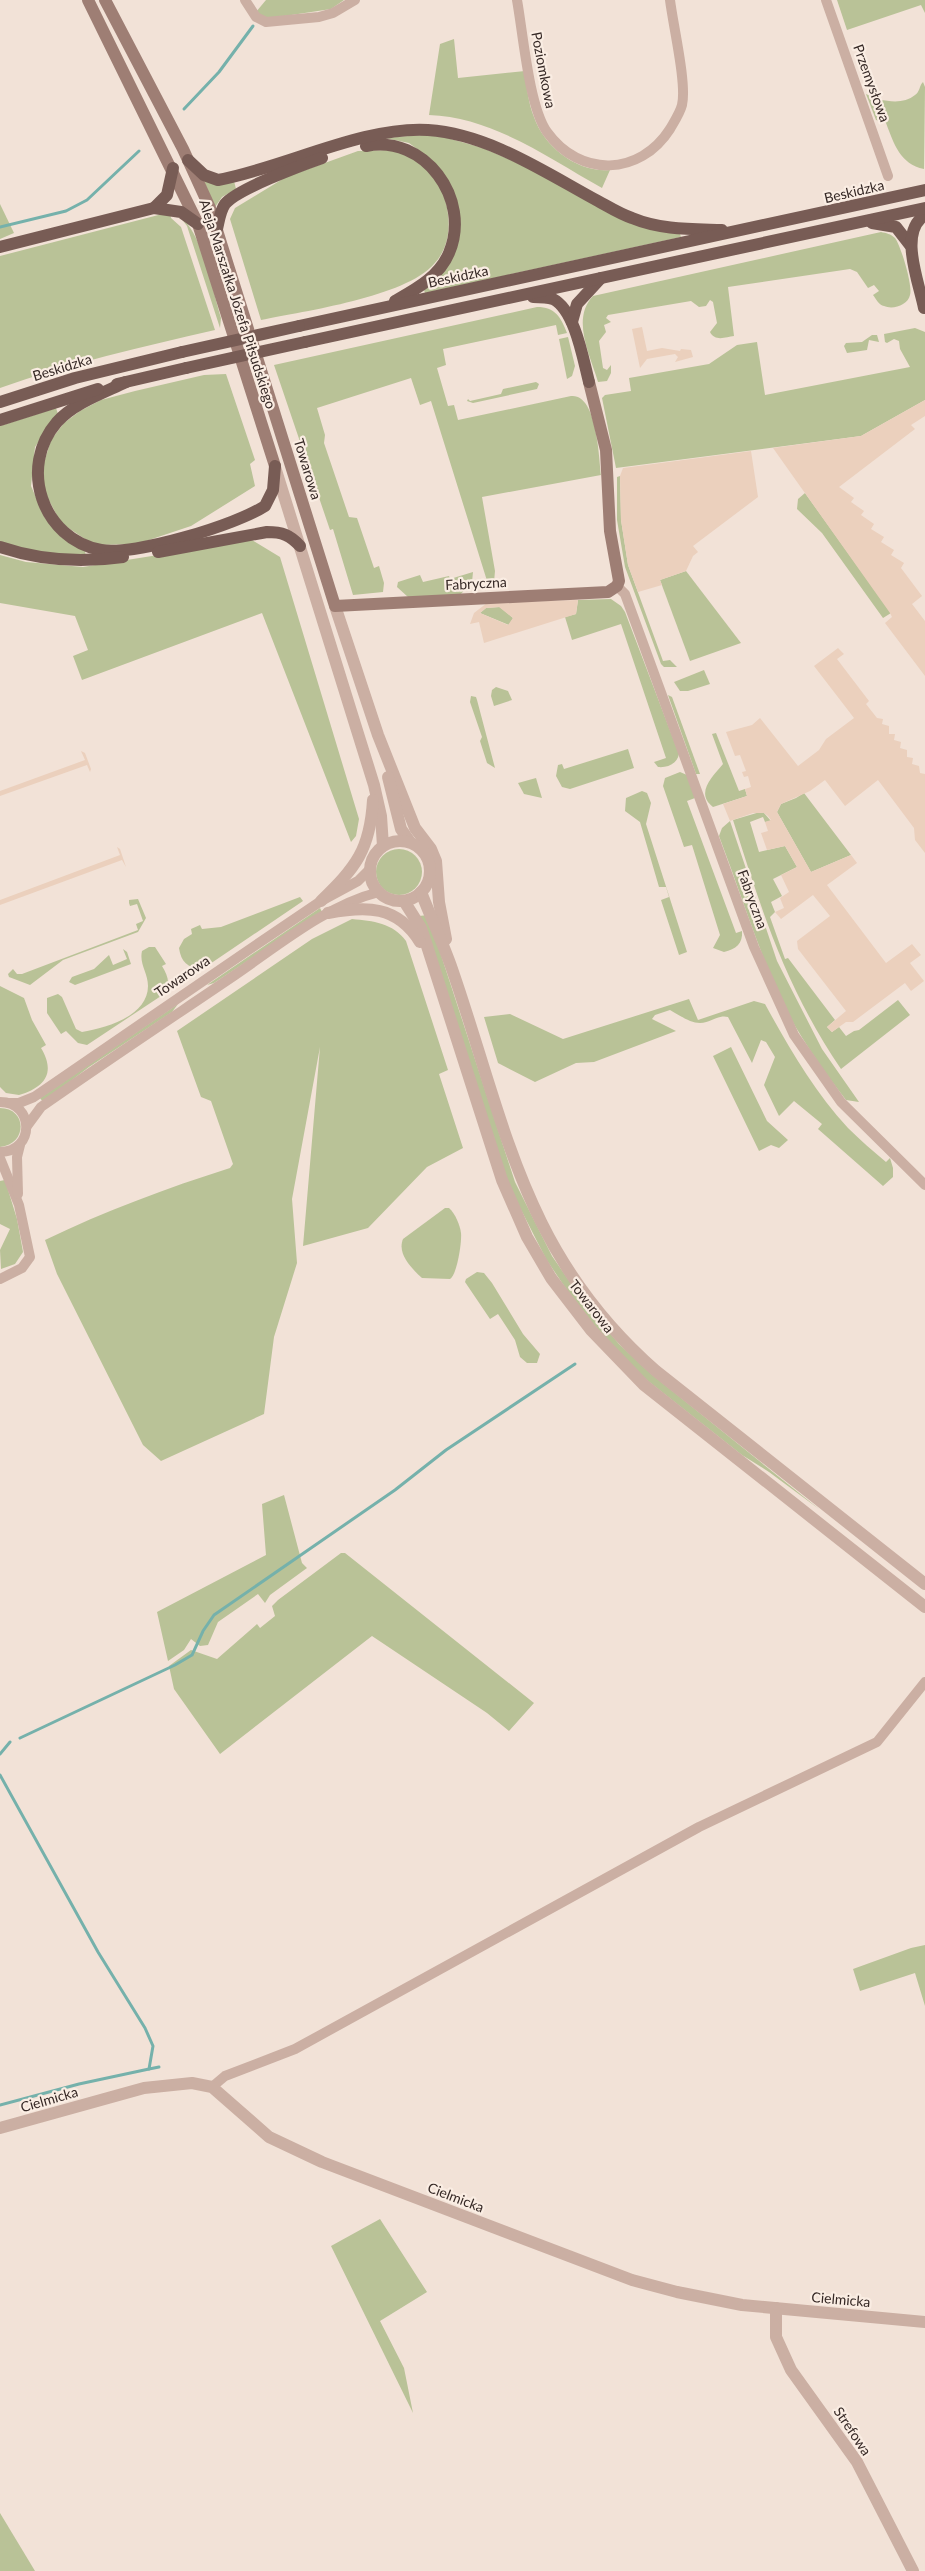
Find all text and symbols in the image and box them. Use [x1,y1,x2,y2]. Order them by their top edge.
street label: Poziomkowa [528,30,560,110]
street label: Przemysłowa [850,42,894,124]
street label: Beskidzka [822,176,886,206]
street label: Aleja Marszałka Józefa Piłsudskiego [196,197,280,411]
street label: Beskidzka [426,261,490,291]
street label: Beskidzka [30,350,94,384]
street label: Towarowa [291,436,325,502]
street label: Fabryczna [445,573,507,593]
street label: Fabryczna [734,867,772,931]
street label: Towarowa [151,951,213,1001]
street label: Towarowa [566,1276,618,1336]
street label: Cielmicka [18,2083,80,2115]
street label: Cielmicka [425,2178,487,2216]
street label: Cielmicka [811,2288,871,2310]
street label: Strefowa [831,2404,875,2459]

